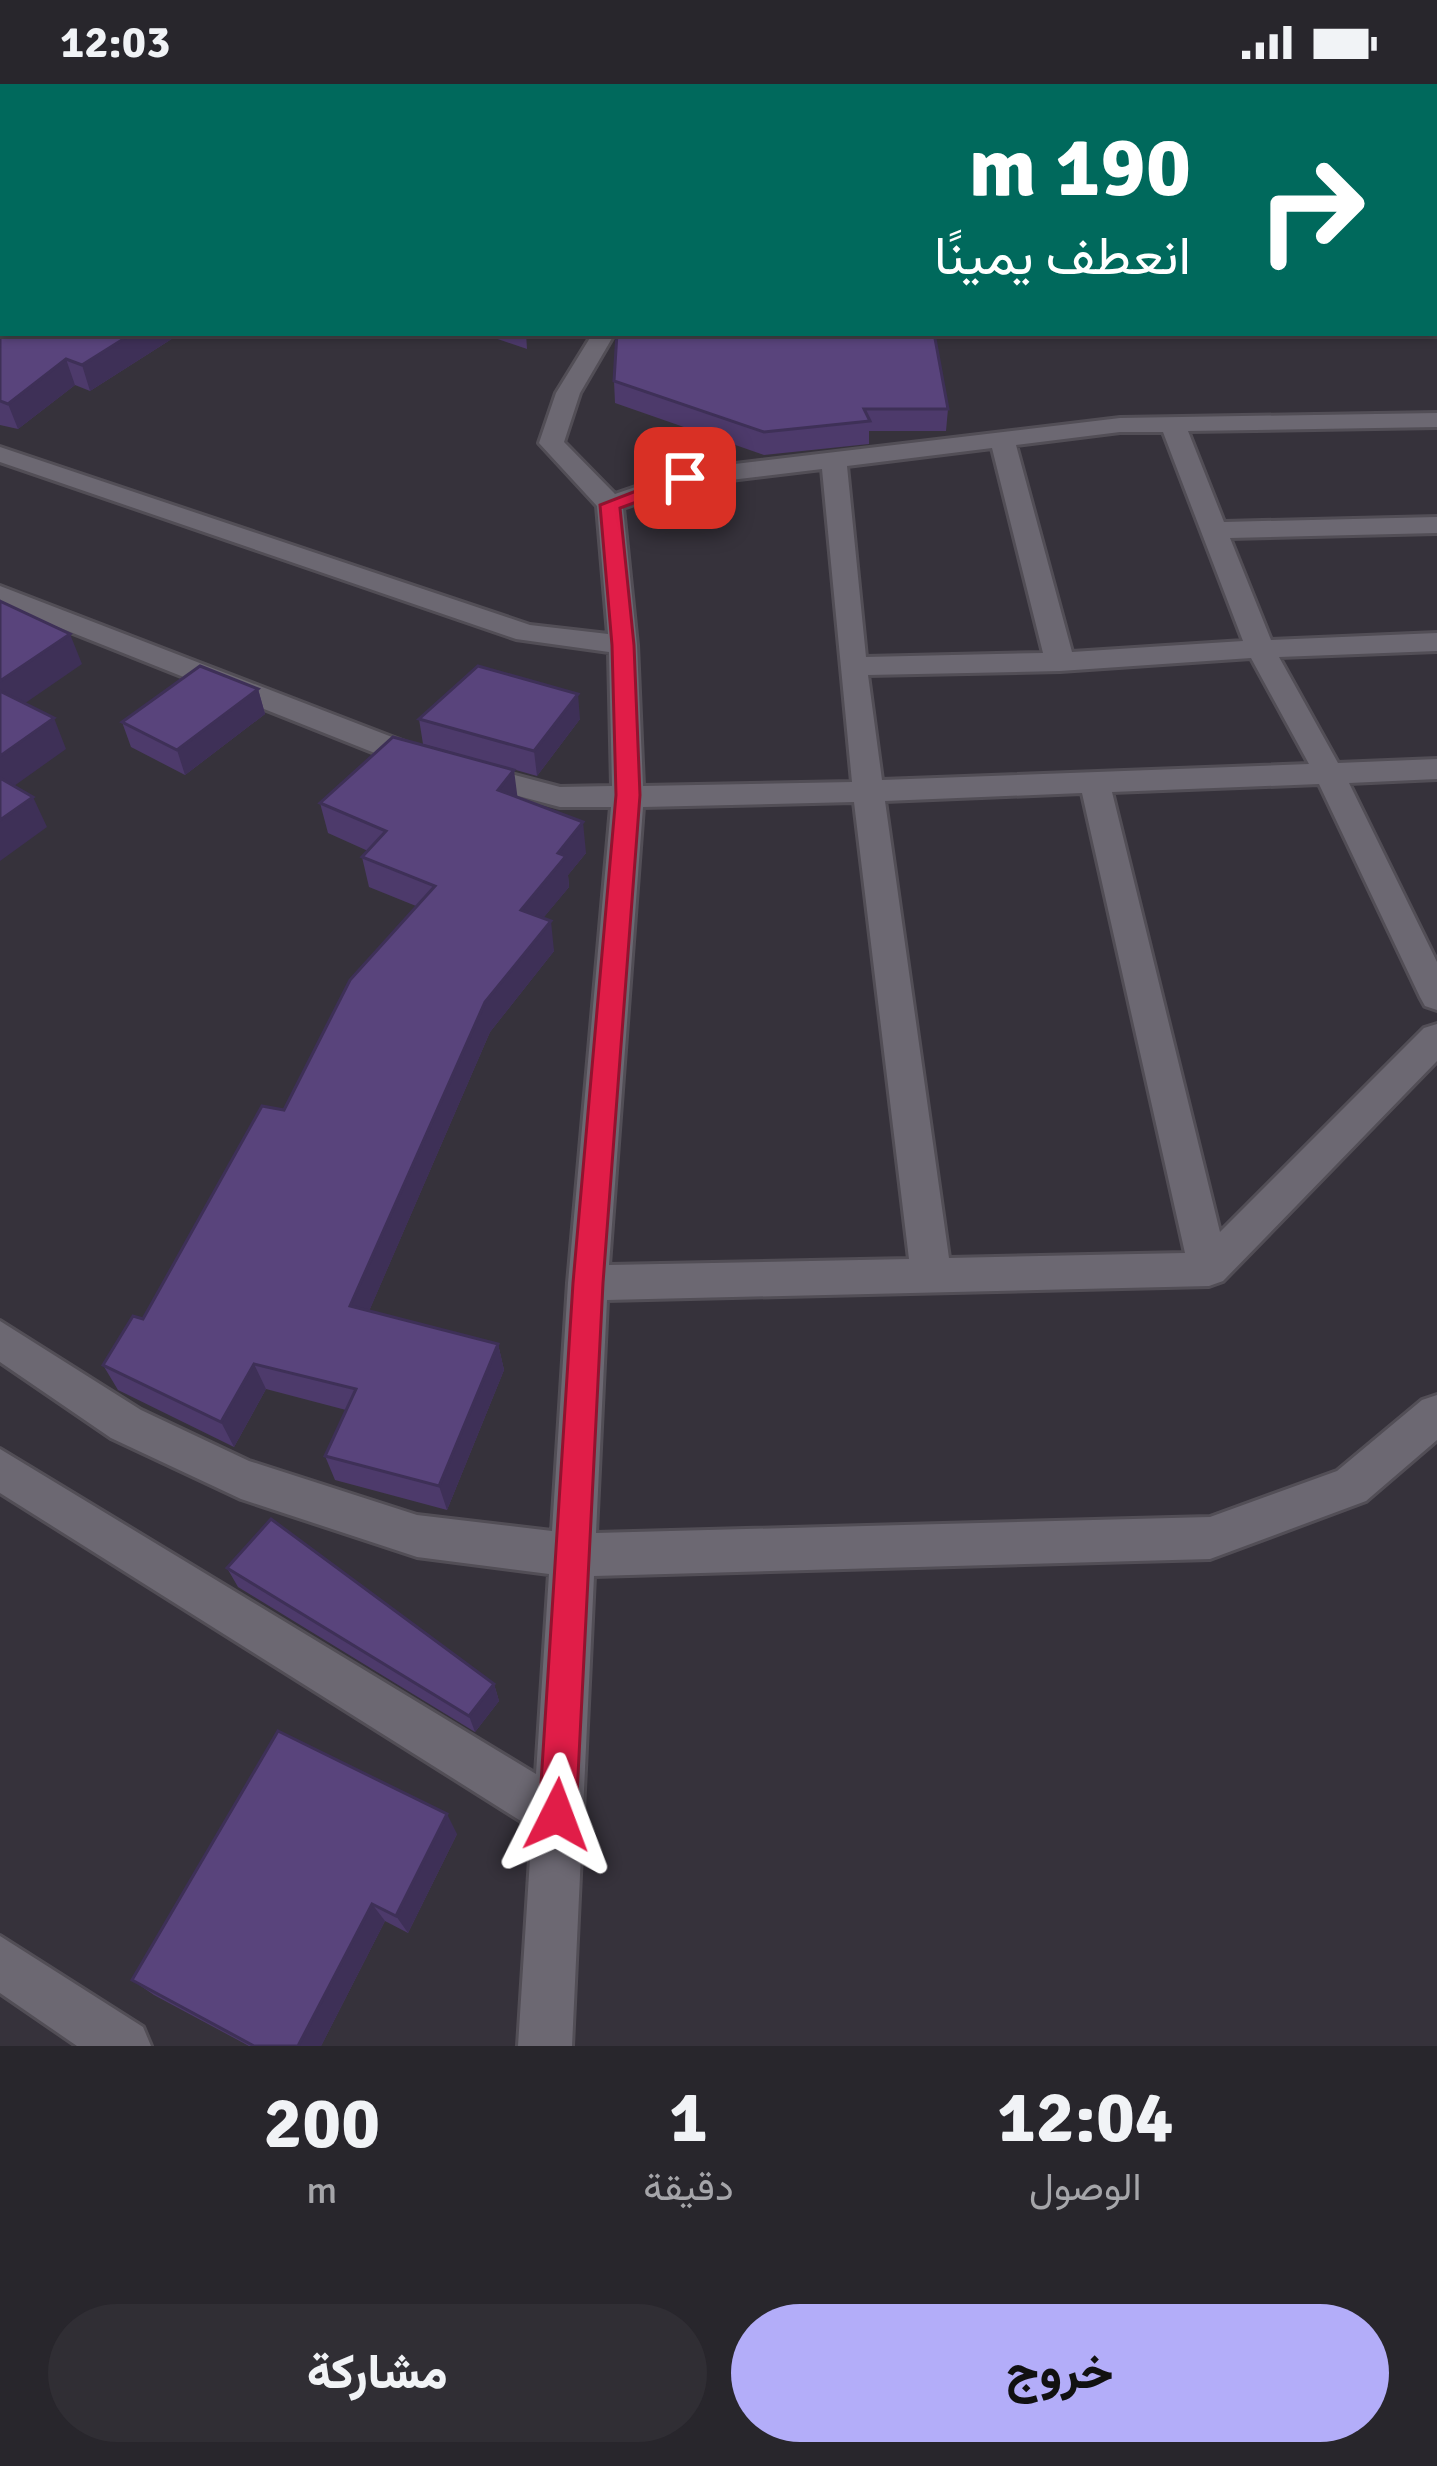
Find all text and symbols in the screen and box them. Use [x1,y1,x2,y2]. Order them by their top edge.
text: 12:03 [60,15,170,70]
text: 190 m [969,116,1191,220]
icon: right [1233,132,1389,288]
text: انعطف يمينًا [934,223,1191,290]
pin [634,427,736,529]
icon: arrive [652,445,718,511]
position arrow [494,1752,620,1878]
text: 1 [669,2073,708,2162]
text: 12:04 [997,2073,1174,2162]
text: 200 [263,2079,380,2168]
text: دقيقة [643,2163,734,2211]
text: الوصول [1029,2163,1142,2211]
text: m [306,2166,337,2214]
button: مشاركة [48,2304,707,2442]
button: خروج [731,2304,1389,2442]

